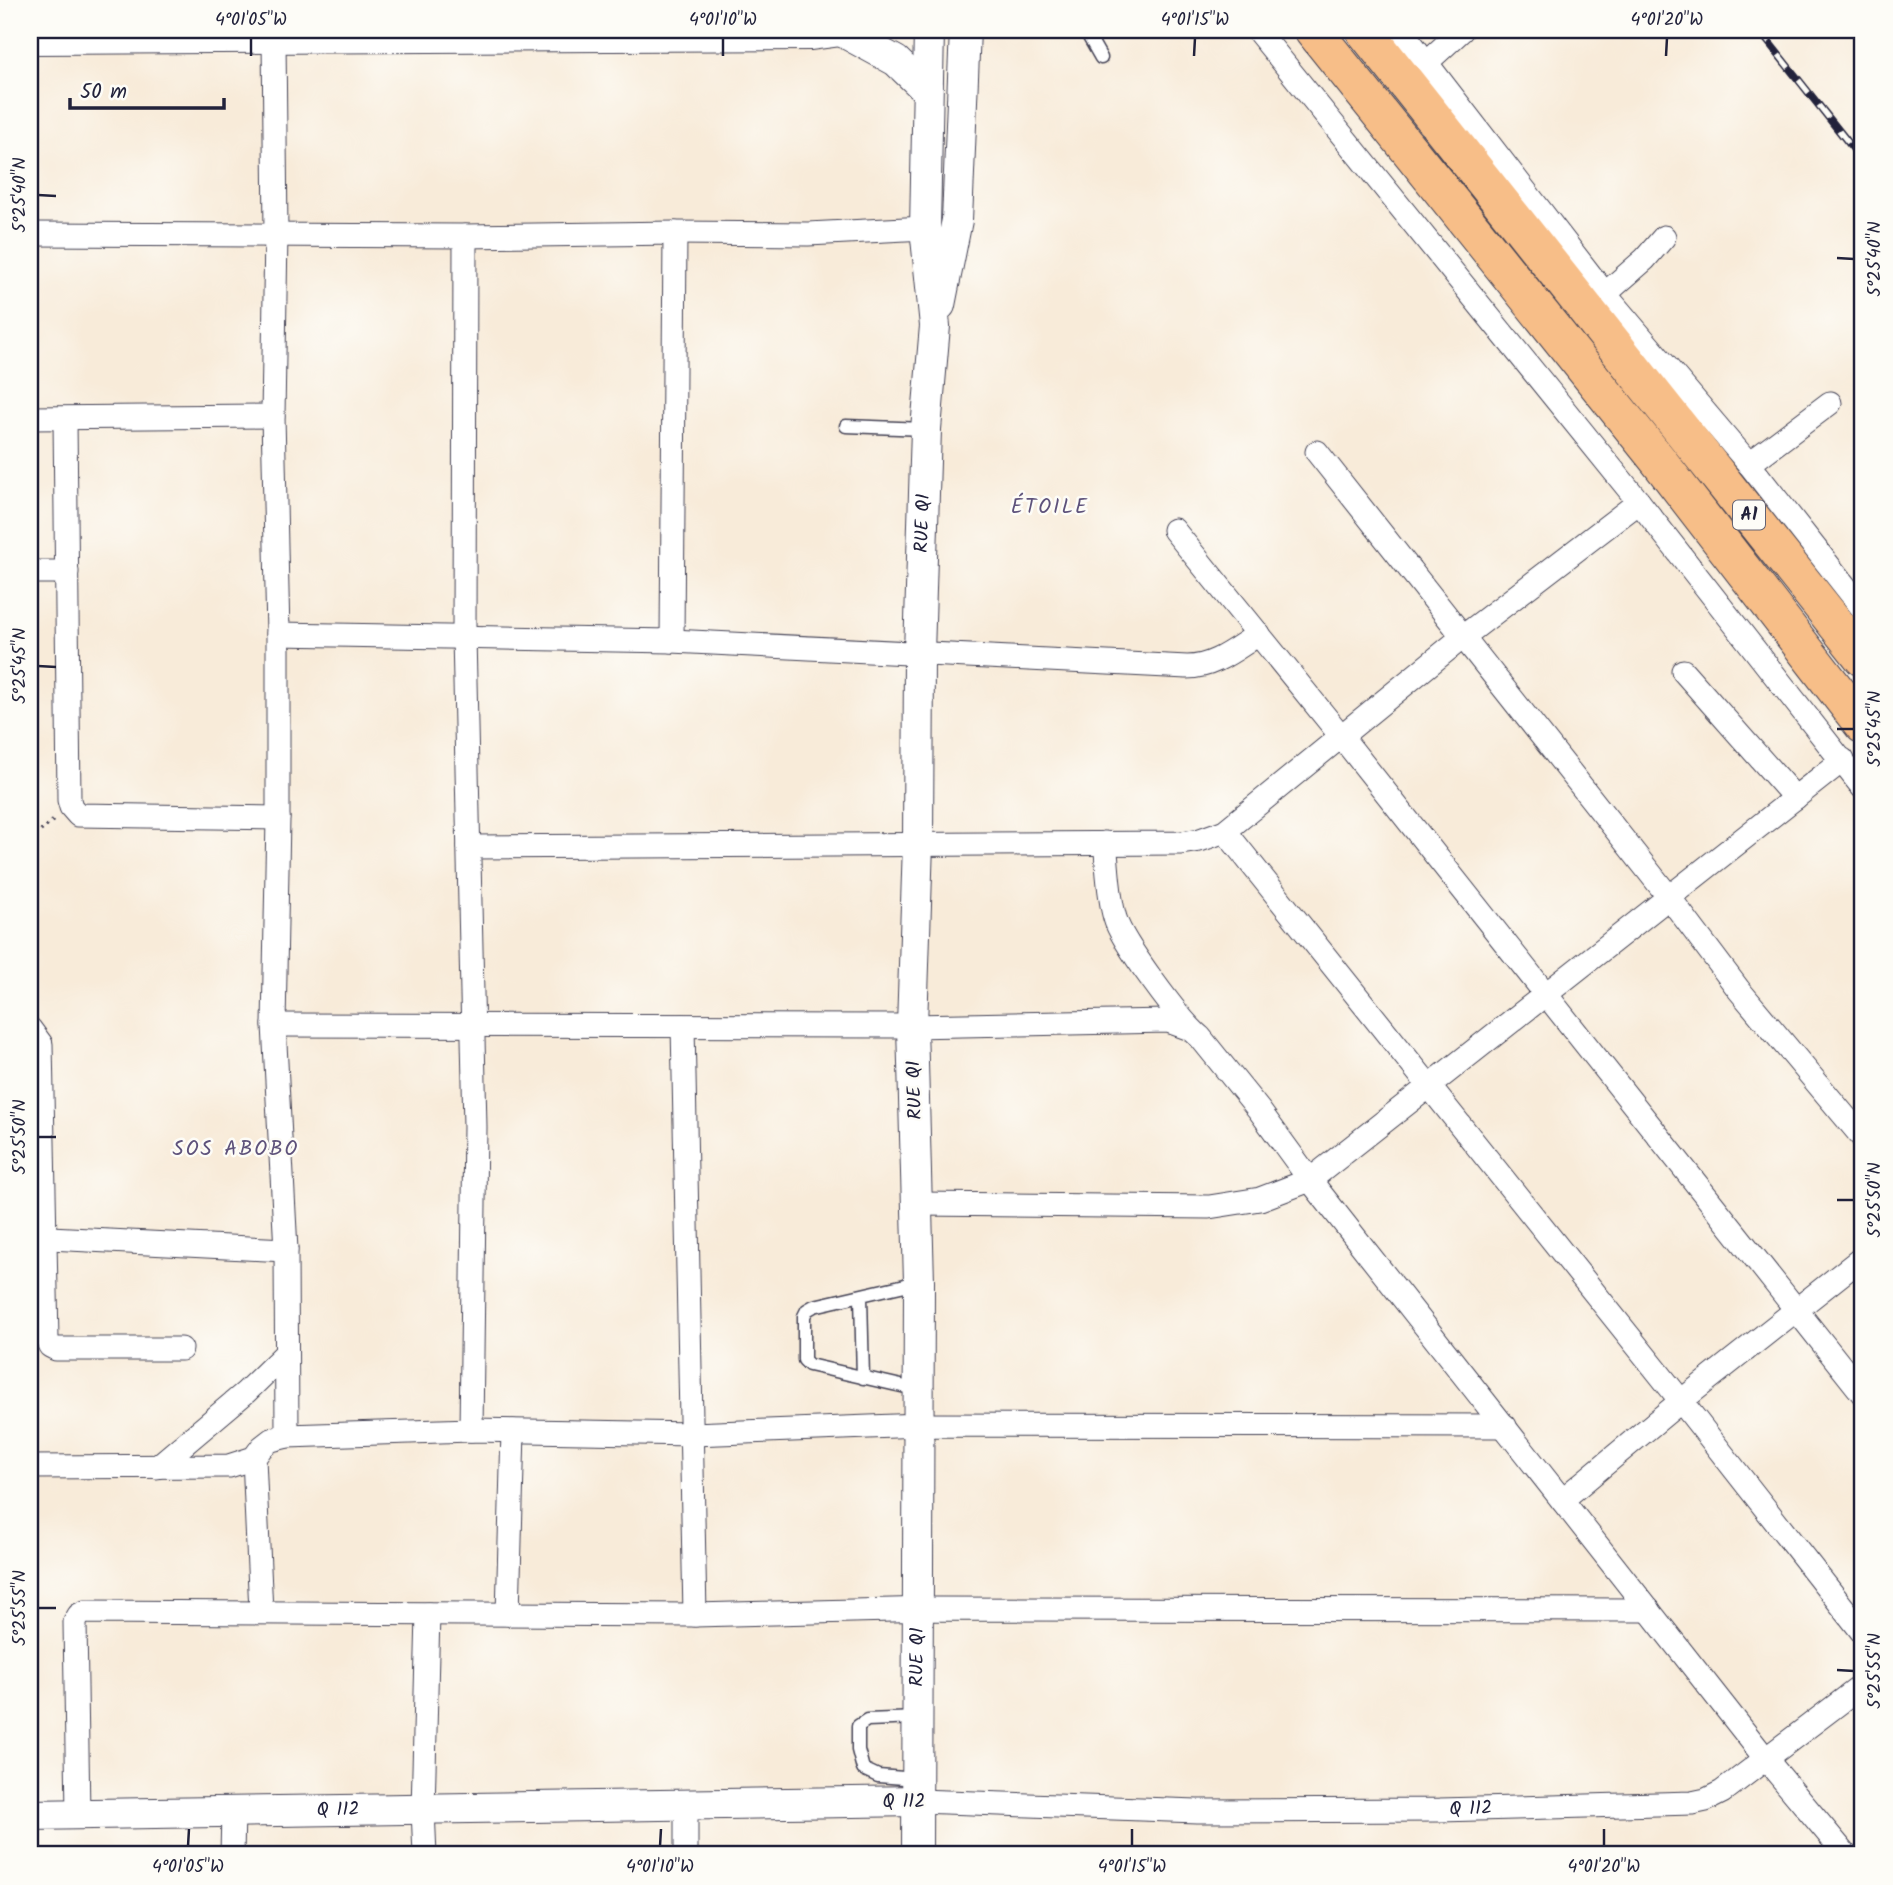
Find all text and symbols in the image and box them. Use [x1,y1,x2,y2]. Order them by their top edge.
text: 4°01'05"W [215,6,287,35]
text: 4°01'10"W [689,6,757,35]
text: 4°01'15"W [1161,6,1229,35]
text: 4°01'20"W [1631,6,1703,35]
scale bar [70,66,224,110]
text: 50 m [80,76,127,109]
text: 5°25'40"N [6,157,35,233]
text: 5°25'40"N [1861,221,1890,297]
district label: ÉTOILE [1011,491,1089,524]
street label: RUE Q1 [907,493,939,553]
road number: A1 [1733,500,1765,530]
text: 5°25'45"N [6,628,35,704]
text: 5°25'45"N [1861,691,1890,767]
street label: RUE Q1 [899,1060,931,1120]
text: 5°25'50"N [6,1099,35,1175]
district label: SOS ABOBO [173,1133,299,1166]
text: 5°25'50"N [1861,1162,1890,1238]
text: 5°25'55"N [6,1570,35,1646]
street label: RUE Q1 [903,1627,933,1687]
text: 5°25'55"N [1861,1633,1890,1709]
street label: Q 112 [883,1787,925,1817]
street label: Q 112 [1449,1794,1493,1825]
street label: Q 112 [316,1795,360,1825]
text: 4°01'05"W [152,1853,224,1882]
text: 4°01'10"W [626,1853,694,1882]
text: 4°01'15"W [1098,1853,1166,1882]
text: 4°01'20"W [1568,1853,1640,1882]

